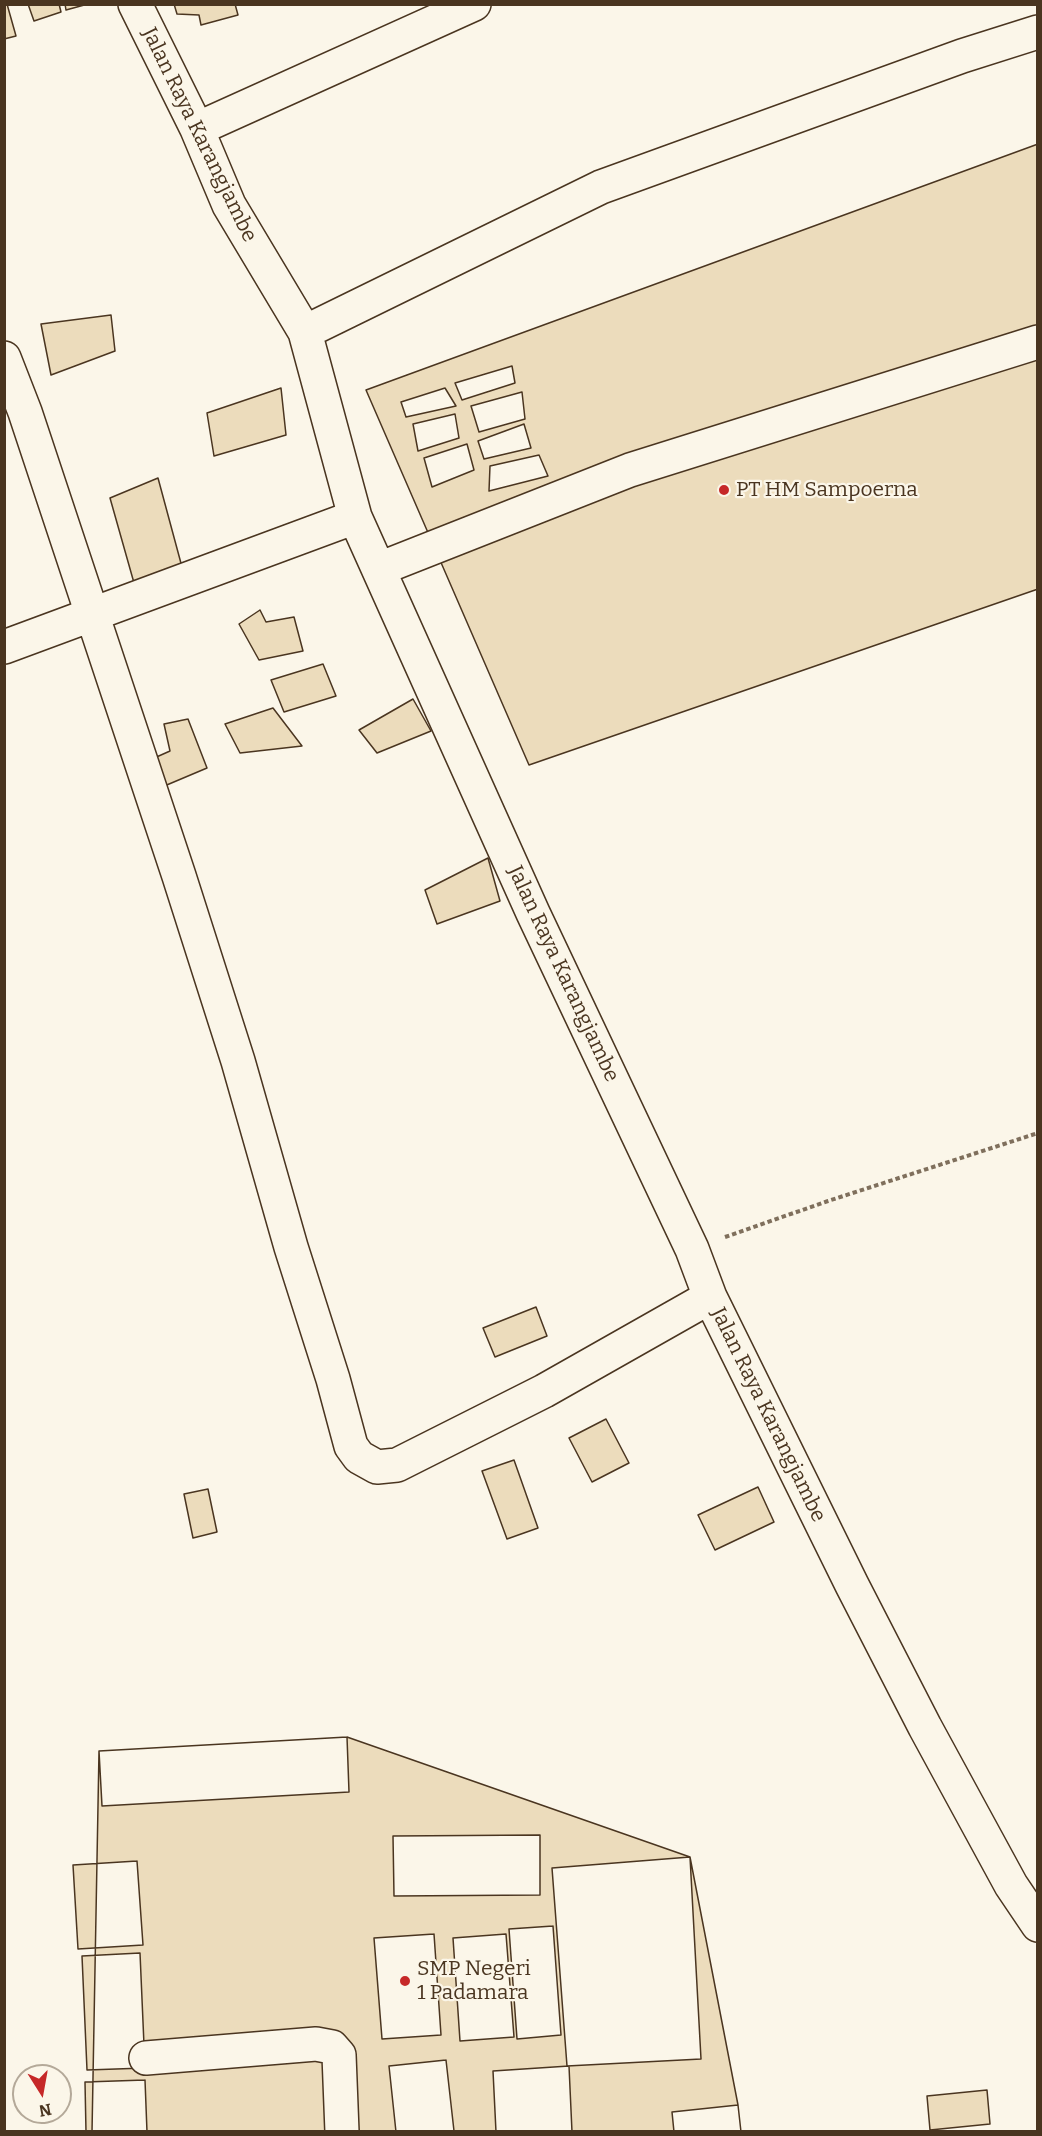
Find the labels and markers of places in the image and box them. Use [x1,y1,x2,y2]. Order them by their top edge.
place label: PT HM Sampoerna [736,477,918,503]
marker: PT HM Sampoerna [717,483,731,497]
place label: SMP Negeri 1 Padamara [417,1956,531,2006]
marker: SMP Negeri 1 Padamara [398,1974,412,1988]

